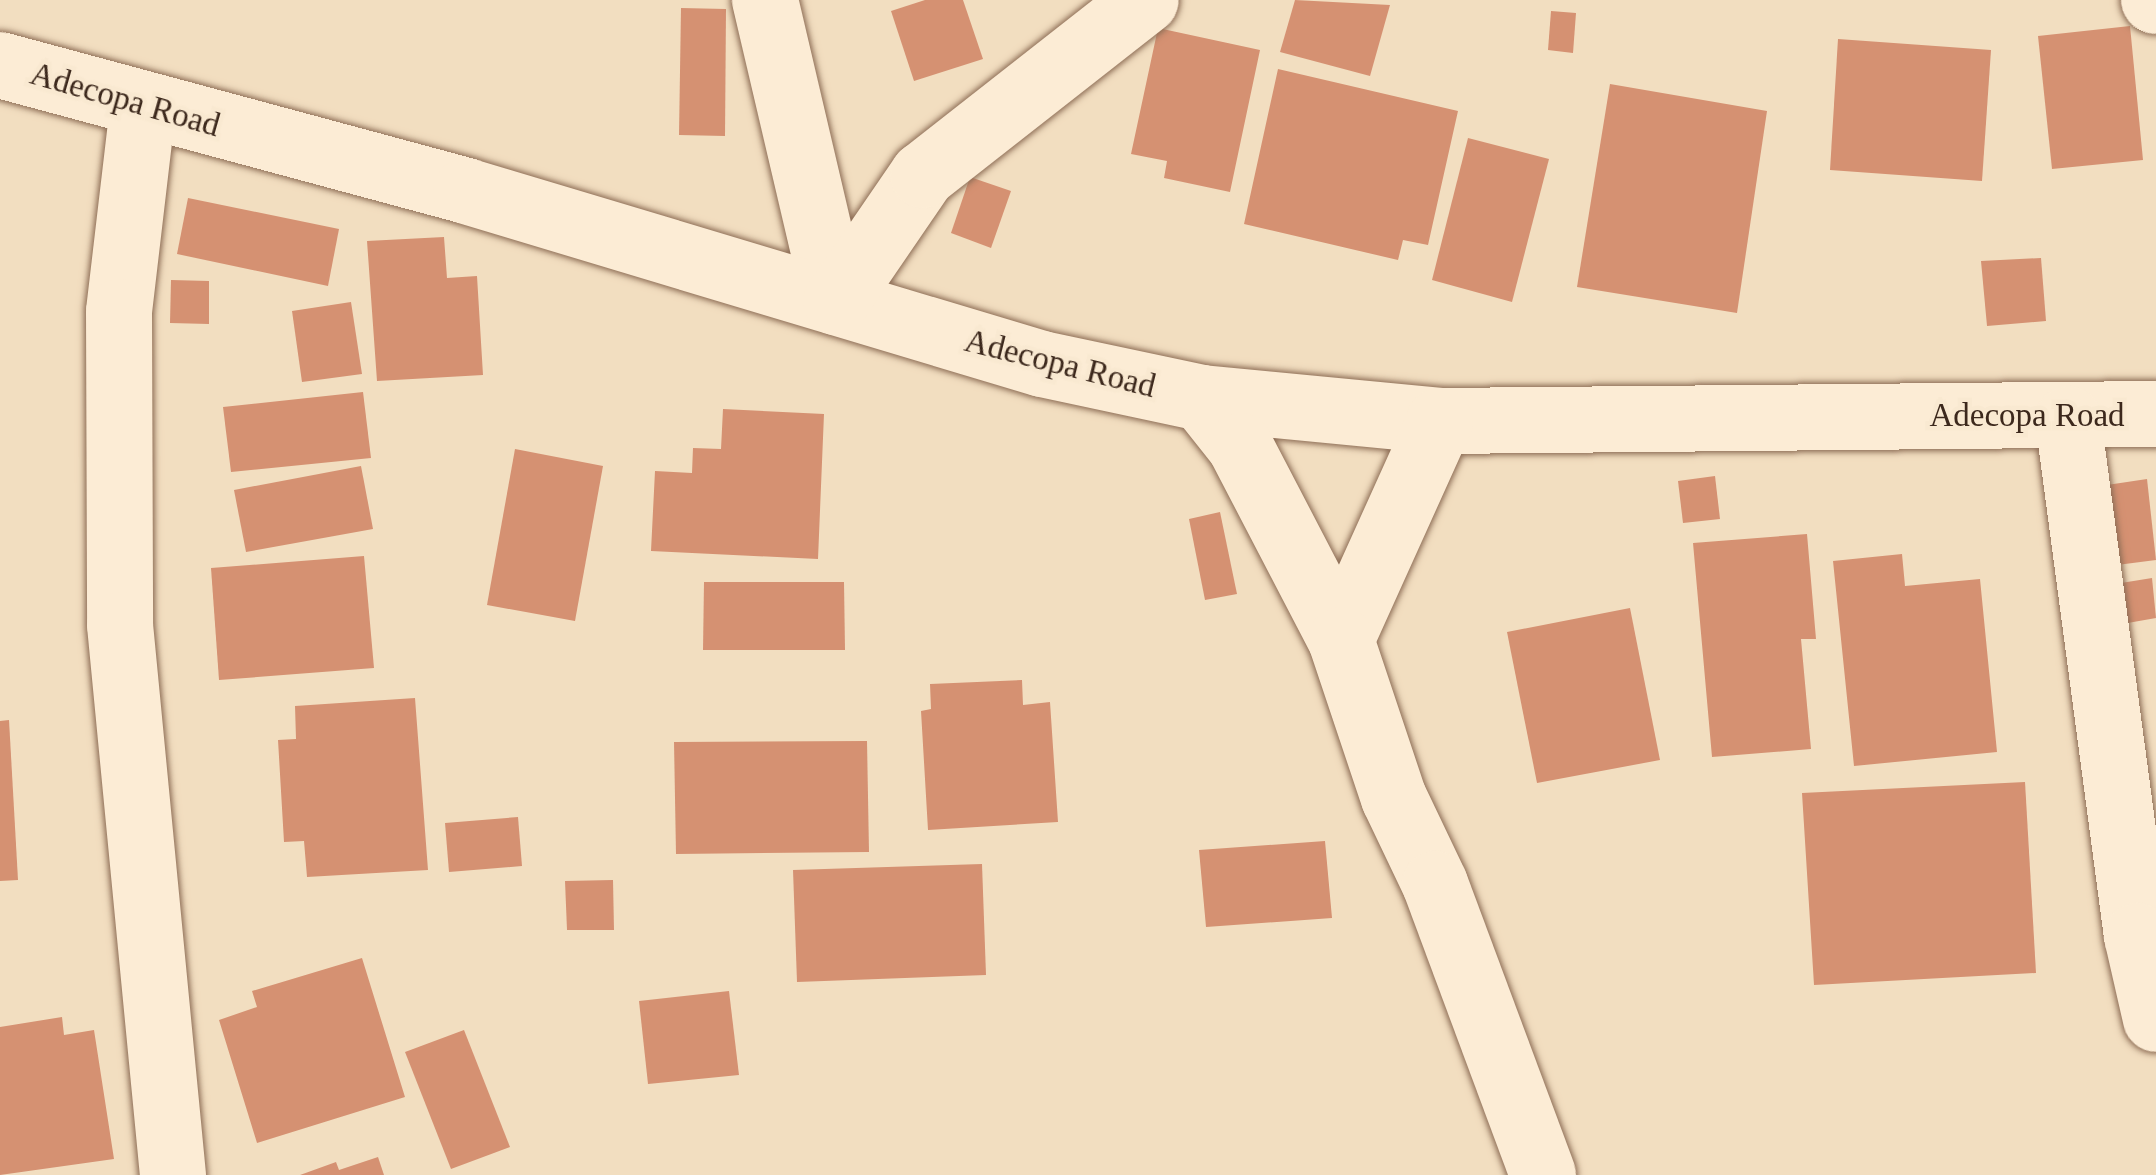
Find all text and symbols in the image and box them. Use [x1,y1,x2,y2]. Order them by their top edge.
street label: Adecopa Road [26,54,224,146]
street label: Adecopa Road [961,321,1159,407]
street label: Adecopa Road [1929,396,2125,436]

